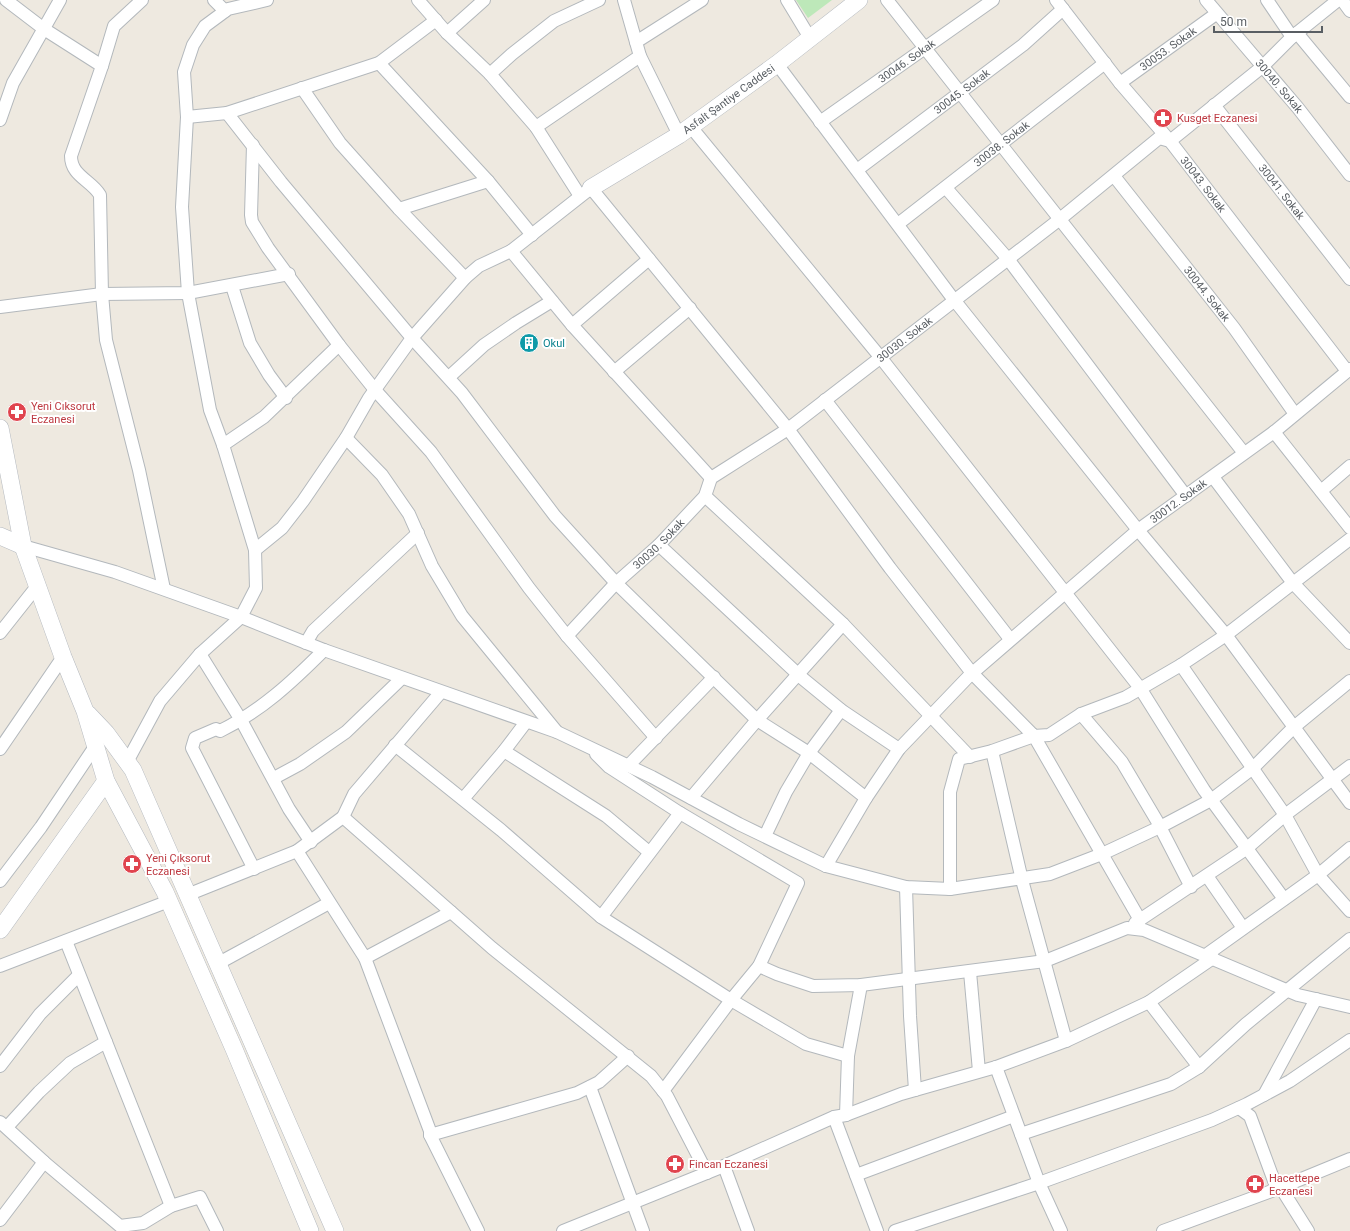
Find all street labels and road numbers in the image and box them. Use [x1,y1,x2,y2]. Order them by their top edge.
street label: 30053. Sokak [1137,24,1199,74]
street label: 30046. Sokak [876,37,938,86]
street label: 30040. Sokak [1252,57,1306,116]
street label: Asfalt Şantiye Caddesi [681,62,777,137]
street label: 30045. Sokak [931,66,993,117]
street label: 30038. Sokak [971,118,1032,170]
street label: 30043. Sokak [1177,154,1229,215]
street label: 30041. Sokak [1256,162,1307,223]
street label: 30044. Sokak [1181,264,1233,325]
street label: 30030. Sokak [874,314,935,365]
street label: 30012. Sokak [1148,476,1210,526]
street label: 30030. Sokak [630,516,687,572]

